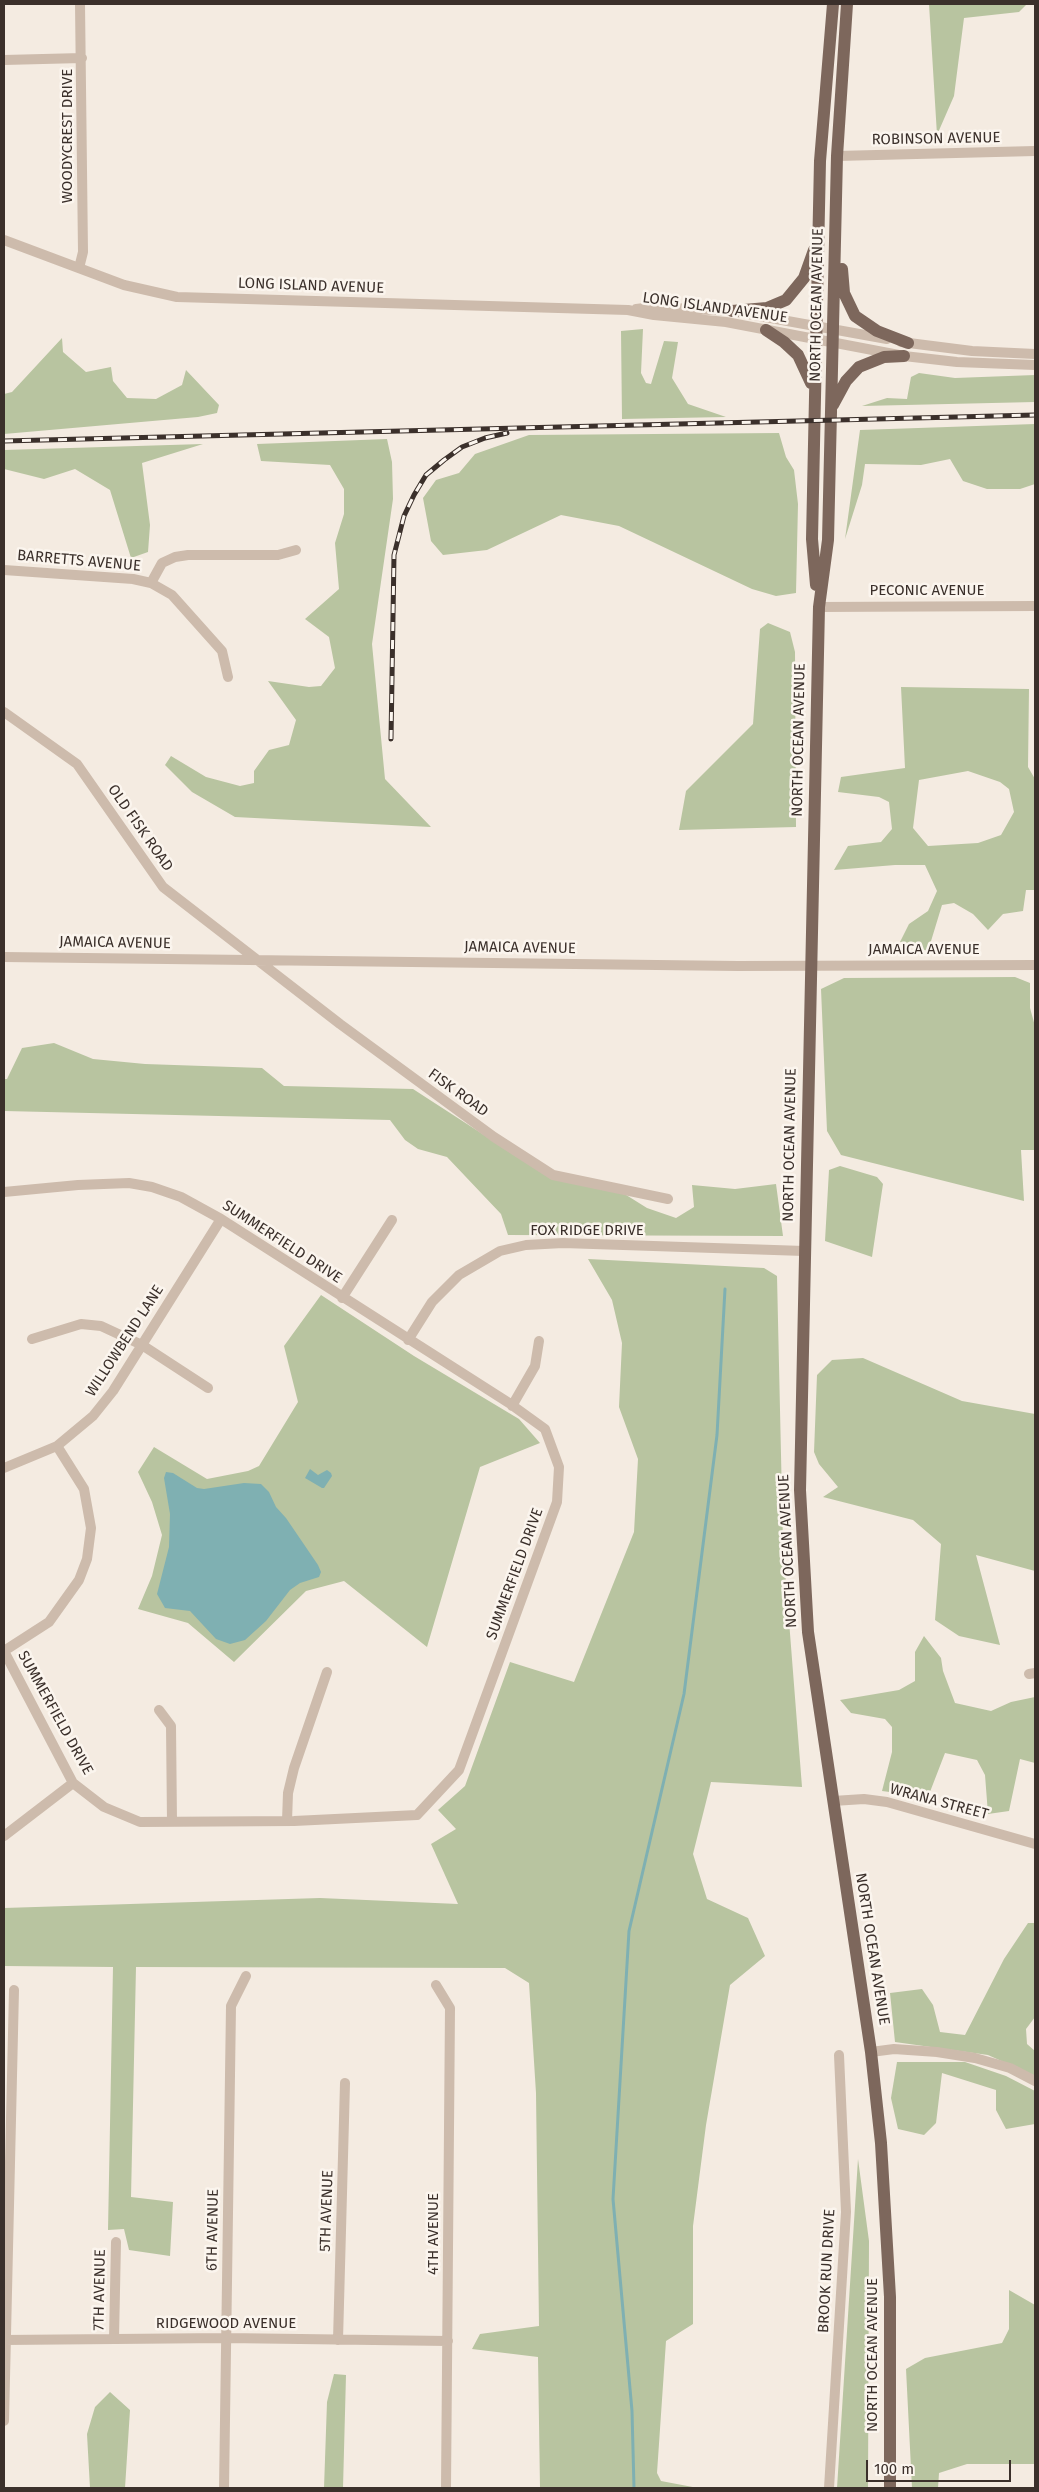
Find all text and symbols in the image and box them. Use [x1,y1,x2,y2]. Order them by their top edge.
street label: WOODYCREST DRIVE [59,69,77,203]
street label: ROBINSON AVENUE [871,129,1001,149]
street label: NORTH OCEAN AVENUE [807,228,827,382]
street label: LONG ISLAND AVENUE [238,274,384,298]
street label: LONG ISLAND AVENUE [641,289,789,327]
street label: BARRETTS AVENUE [16,547,142,575]
street label: PECONIC AVENUE [869,582,985,600]
street label: NORTH OCEAN AVENUE [789,663,809,817]
street label: OLD FISK ROAD [103,781,177,875]
street label: JAMAICA AVENUE [59,933,171,953]
street label: JAMAICA AVENUE [464,938,576,958]
street label: JAMAICA AVENUE [868,941,980,959]
street label: FISK ROAD [424,1065,492,1121]
street label: NORTH OCEAN AVENUE [780,1068,800,1222]
street label: SUMMERFIELD DRIVE [219,1197,345,1287]
street label: FOX RIDGE DRIVE [530,1222,644,1240]
street label: WILLOWBEND LANE [82,1282,168,1400]
street label: NORTH OCEAN AVENUE [775,1474,801,1628]
street label: SUMMERFIELD DRIVE [483,1506,547,1642]
street label: SUMMERFIELD DRIVE [13,1648,97,1778]
street label: WRANA STREET [888,1780,990,1824]
street label: NORTH OCEAN AVENUE [851,1872,893,2026]
street label: 5TH AVENUE [317,2170,337,2252]
street label: 6TH AVENUE [203,2189,223,2271]
street label: 4TH AVENUE [425,2193,443,2275]
street label: BROOK RUN DRIVE [815,2208,839,2334]
street label: 7TH AVENUE [90,2249,110,2331]
street label: NORTH OCEAN AVENUE [864,2278,882,2432]
street label: RIDGEWOOD AVENUE [156,2315,296,2333]
scale bar [869,2450,1014,2482]
text: 100 m [874,2460,914,2478]

